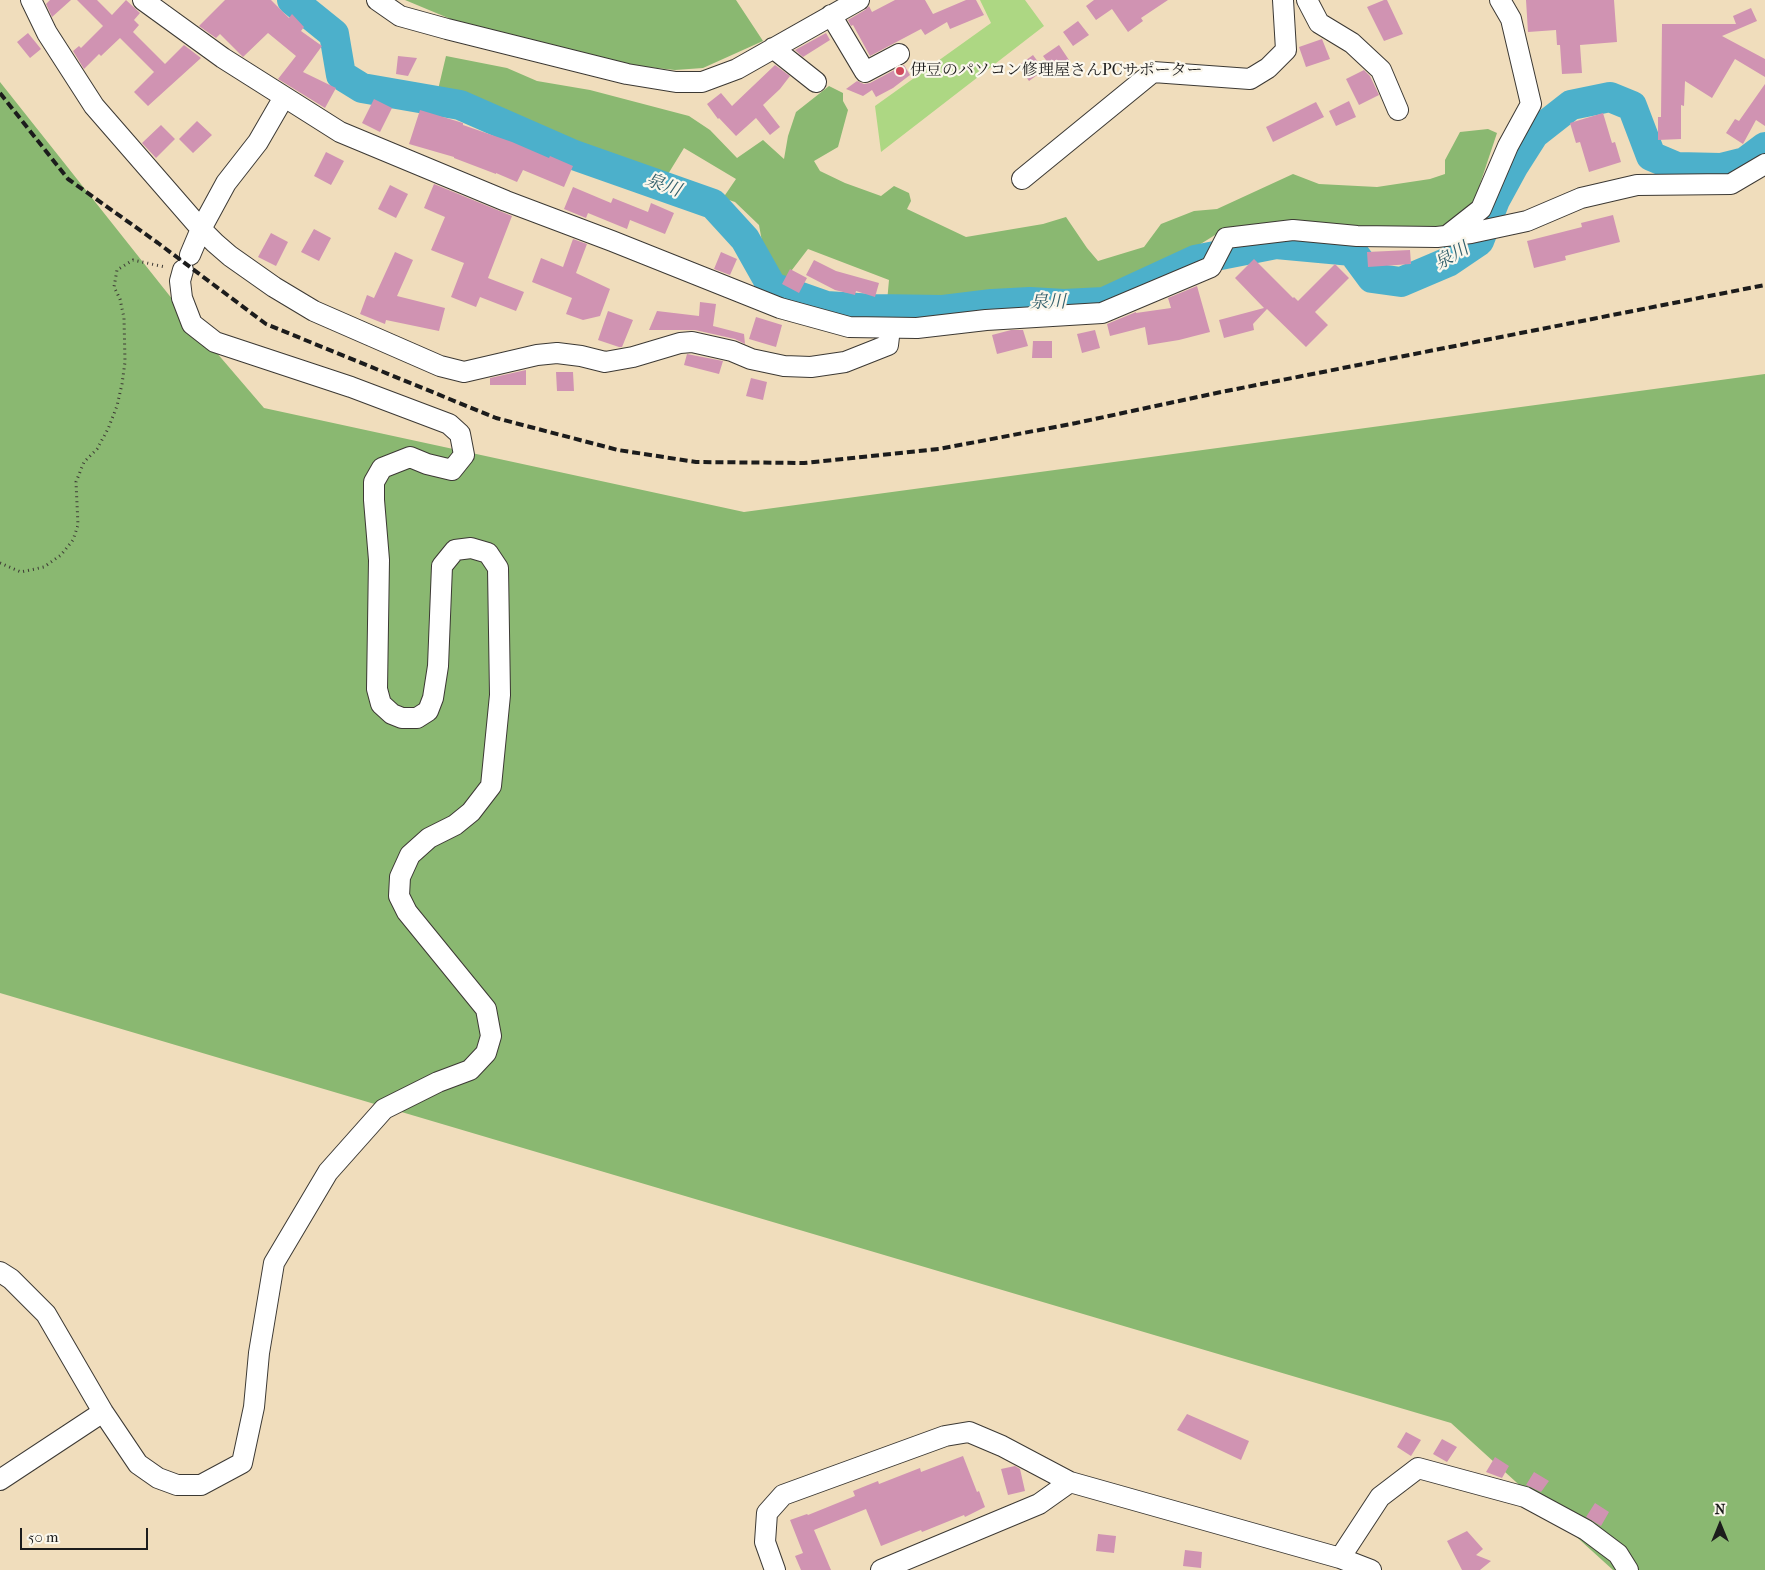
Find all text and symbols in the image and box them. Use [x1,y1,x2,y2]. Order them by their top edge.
place label: 伊豆のパソコン修理屋さんPCサポーター [910,61,1202,81]
marker: 伊豆のパソコン修理屋さんPCサポーター [894,65,906,77]
water label: 泉川 [642,170,684,202]
water label: 泉川 [1431,239,1473,275]
water label: 泉川 [1030,292,1066,314]
north arrow [1695,1500,1745,1550]
text: N [1715,1501,1725,1518]
scale bar [22,1518,150,1550]
text: 50 m [28,1528,58,1546]

